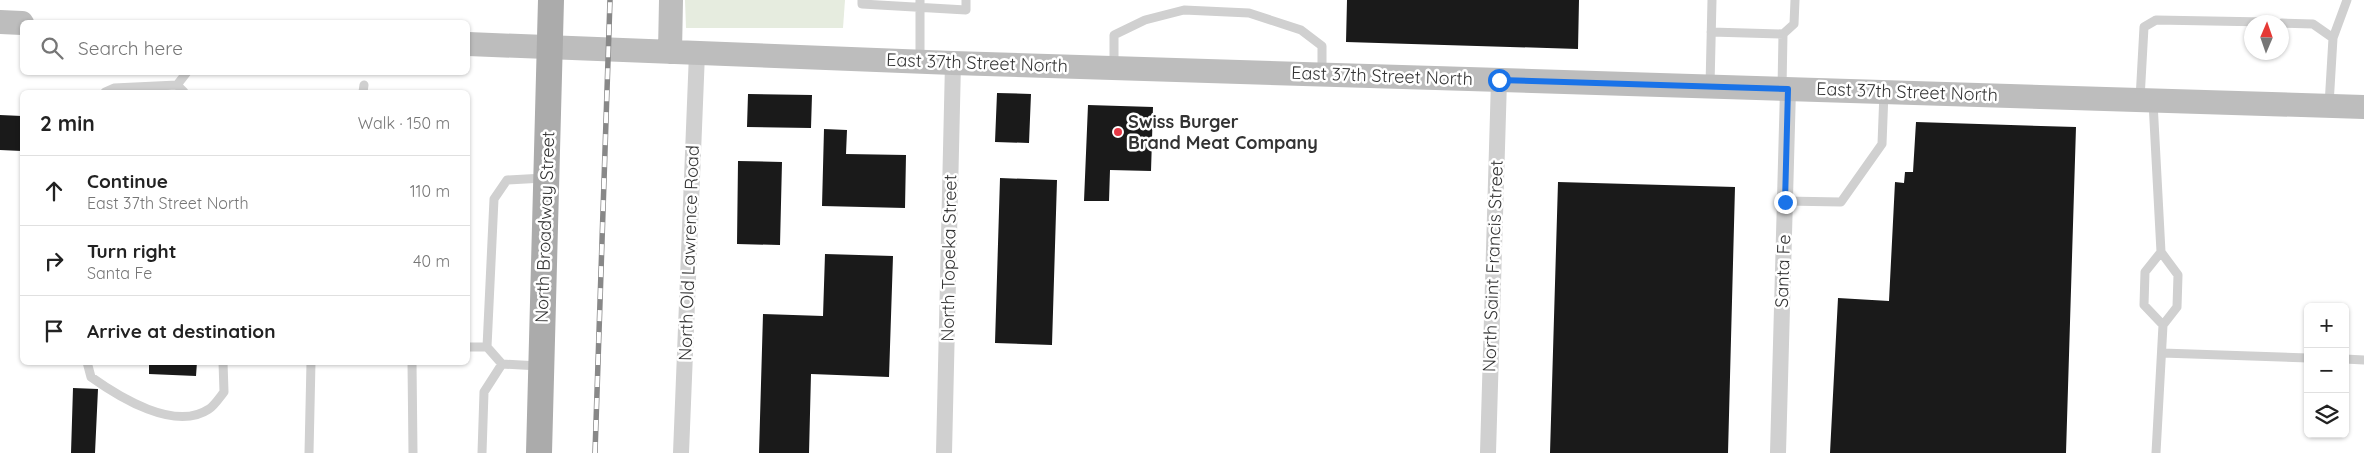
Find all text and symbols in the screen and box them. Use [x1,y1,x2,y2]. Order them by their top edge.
north arrow [2244,15,2289,60]
search box [20,20,470,75]
icon: search [38,34,66,62]
text: Search here [78,36,183,60]
street label: East 37th Street North [886,48,1068,77]
street label: East 37th Street North [1291,61,1473,90]
route start [1488,69,1511,92]
street label: East 37th Street North [1816,77,1998,106]
text: 2 min [40,110,95,136]
place label: Swiss Burger Brand Meat Company [1128,110,1318,154]
text: Walk · 150 m [358,113,450,133]
marker: Swiss Burger Brand Meat Company [1112,126,1124,138]
street label: North Broadway Street [530,131,559,323]
street label: North Old Lawrence Road [673,145,704,361]
street label: North Saint Francis Street [1477,160,1508,372]
text: Continue [87,169,168,193]
street label: North Topeka Street [936,174,961,342]
icon: ahead [40,177,68,205]
text: 110 m [410,181,450,201]
route end [1774,191,1797,214]
text: East 37th Street North [87,193,249,213]
street label: Santa Fe [1770,234,1795,308]
text: Turn right [87,239,176,263]
icon: right [40,247,68,275]
text: 40 m [413,251,450,271]
text: Santa Fe [87,263,152,283]
map controls [2304,303,2349,438]
button: + [2304,303,2349,348]
icon: arrive [40,317,68,345]
text: Arrive at destination [87,319,276,343]
button: − [2304,348,2349,393]
button: layers [2304,393,2349,438]

